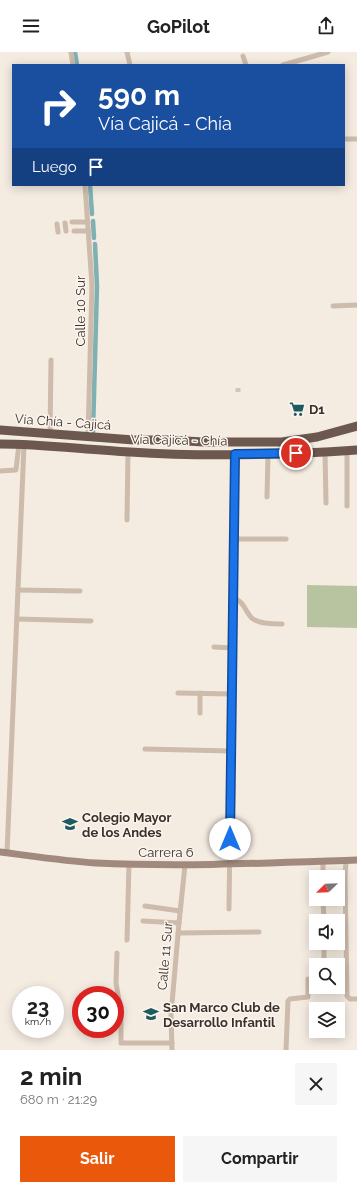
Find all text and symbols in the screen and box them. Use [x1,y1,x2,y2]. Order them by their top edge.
icon: menu [20,15,42,37]
icon: share [315,15,337,37]
text: GoPilot [147,16,210,37]
text: 590 m [98,79,180,112]
icon: right [32,80,84,132]
text: Vía Cajicá - Chía [98,113,232,134]
icon: arrive [85,156,107,178]
text: Luego [32,158,77,176]
street label: Calle 10 Sur [73,275,88,347]
supermarket icon: D1 [288,400,306,418]
place label: D1 [309,402,325,417]
street label: Vía Chía - Cajicá [14,411,112,433]
street label: Vía Cajicá - Chía [131,432,227,448]
pin [279,436,313,470]
icon: arrive [285,442,307,464]
place label: Colegio Mayor de los Andes [82,810,171,840]
school or university icon: Colegio Mayor de los Andes [61,815,79,833]
position arrow [209,818,251,860]
street label: Carrera 6 [138,845,194,860]
north arrow [309,870,345,906]
map controls [309,870,345,1038]
button: sound [309,914,345,950]
street label: Calle 11 Sur [155,921,176,991]
button: search [309,958,345,994]
speed limit sign: 30 [72,986,124,1038]
text: 23 [27,995,49,1019]
place label: San Marco Club de Desarrollo Infantil [163,1000,280,1030]
button: layers [309,1002,345,1038]
school or university icon: San Marco Club de Desarrollo Infantil [142,1005,160,1023]
text: km/h [25,1016,51,1027]
text: 2 min [20,1062,82,1091]
button: close [295,1063,337,1105]
text: 680 m · 21:29 [20,1092,97,1107]
button: Salir [20,1136,175,1182]
button: Compartir [183,1136,337,1182]

